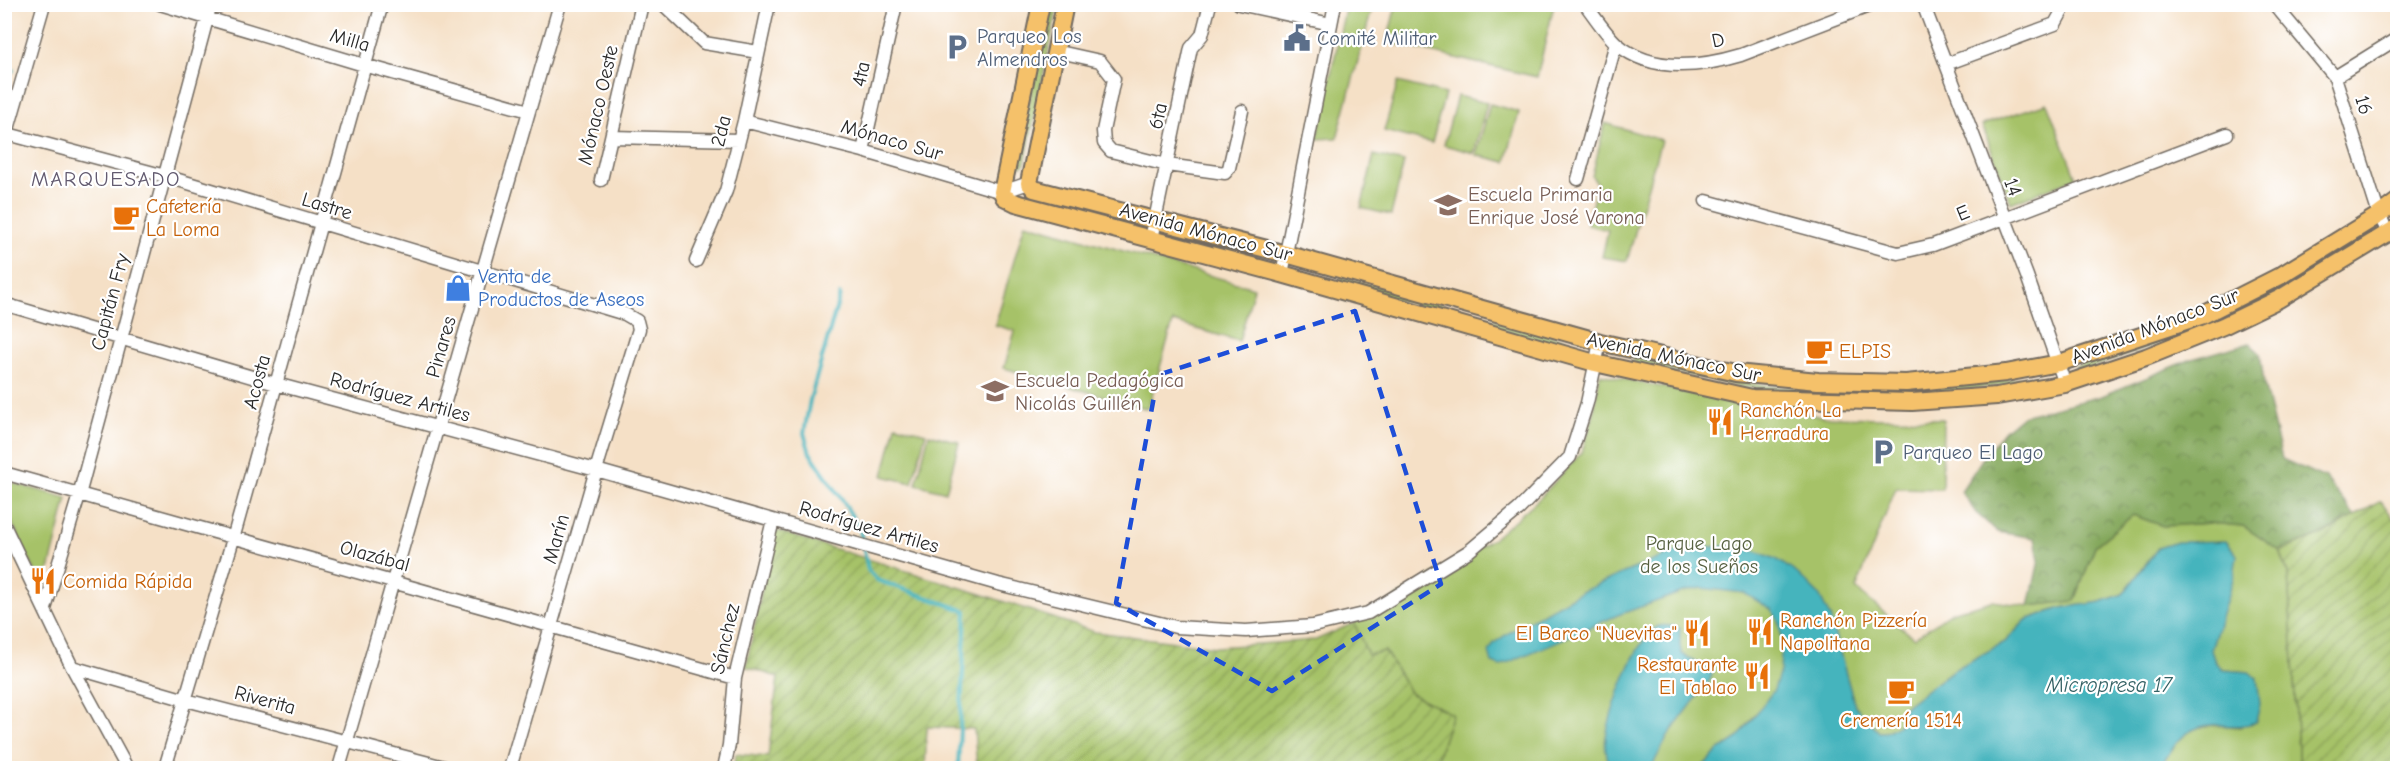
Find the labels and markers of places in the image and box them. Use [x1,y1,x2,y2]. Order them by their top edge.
public building icon: Comité Militar [1282,23,1312,53]
place label: Parqueo Los Almendros [977,25,1082,71]
place label: Comité Militar [1317,27,1436,50]
parking icon: Parqueo Los Almendros [942,32,972,62]
place label: Escuela Primaria Enrique José Varona [1468,183,1645,229]
school or university icon: Escuela Primaria Enrique José Varona [1433,190,1463,220]
place label: Cafetería La Loma [146,195,222,241]
cafe icon: Cafetería La Loma [111,202,141,232]
place label: Venta de Productos de Aseos [478,265,644,311]
shop icon: Venta de Productos de Aseos [443,273,473,303]
cafe icon: ELPIS [1804,336,1834,366]
place label: ELPIS [1839,340,1891,363]
place label: Escuela Pedagógica Nicolás Guillén [1015,369,1184,415]
school or university icon: Escuela Pedagógica Nicolás Guillén [980,376,1010,406]
place label: Ranchón La Herradura [1740,399,1842,445]
restaurant icon: Ranchón La Herradura [1705,407,1735,437]
parking icon: Parqueo El Lago [1868,437,1898,467]
place label: Parqueo El Lago [1903,441,2043,464]
restaurant icon: Comida Rápida [28,566,58,596]
place label: Comida Rápida [63,570,193,593]
place label: Ranchón Pizzería Napolitana [1780,609,1927,655]
restaurant icon: Ranchón Pizzería Napolitana [1745,617,1775,647]
restaurant icon: El Barco "Nuevitas" [1682,618,1712,648]
place label: El Barco "Nuevitas" [1516,622,1677,645]
place label: Restaurante El Tablao [1637,653,1737,699]
restaurant icon: Restaurante El Tablao [1742,661,1772,691]
cafe icon: Cremería 1514 [1886,676,1916,706]
place label: Cremería 1514 [1840,709,1962,732]

